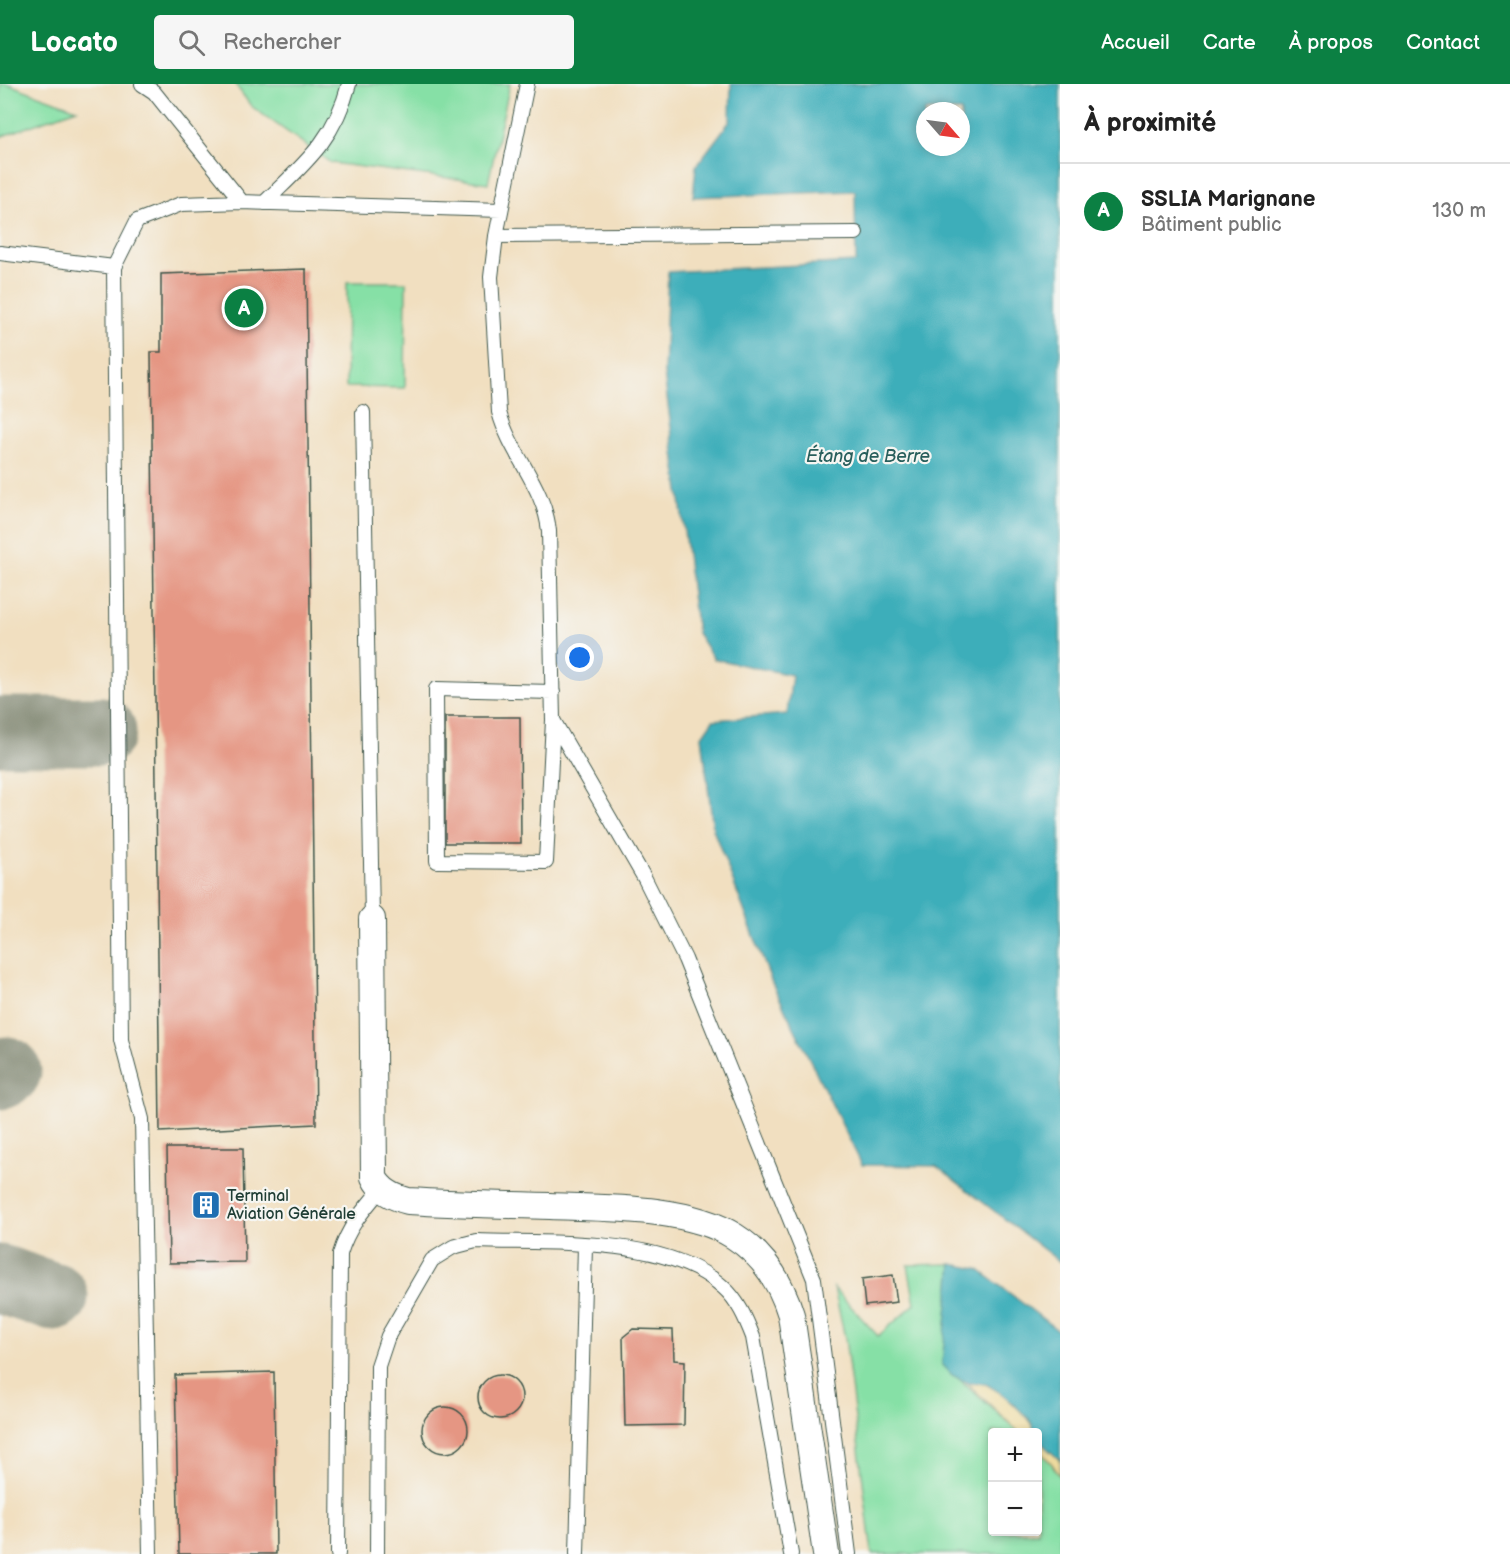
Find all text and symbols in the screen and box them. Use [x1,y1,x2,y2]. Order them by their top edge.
search box [154,15,574,69]
text: Locato [30,26,118,59]
icon: search [175,26,208,59]
text: Rechercher [223,29,341,56]
text: Accueil [1101,30,1170,55]
text: Carte [1203,30,1256,55]
text: À propos [1289,30,1373,55]
text: Contact [1406,30,1480,55]
north arrow [916,102,970,156]
text: À proximité [1084,108,1216,139]
text: SSLIA Marignane [1141,186,1315,213]
text: A [1097,199,1110,223]
text: 130 m [1432,199,1486,223]
text: Bâtiment public [1141,213,1282,237]
pin: A [224,286,264,330]
water label: Étang de Berre [806,444,930,467]
your location [565,643,594,672]
place label: Terminal Aviation Générale [227,1187,356,1224]
building icon: Terminal Aviation Générale [190,1189,222,1221]
map controls [988,1428,1042,1536]
button: + [988,1428,1042,1482]
button: − [988,1482,1042,1536]

